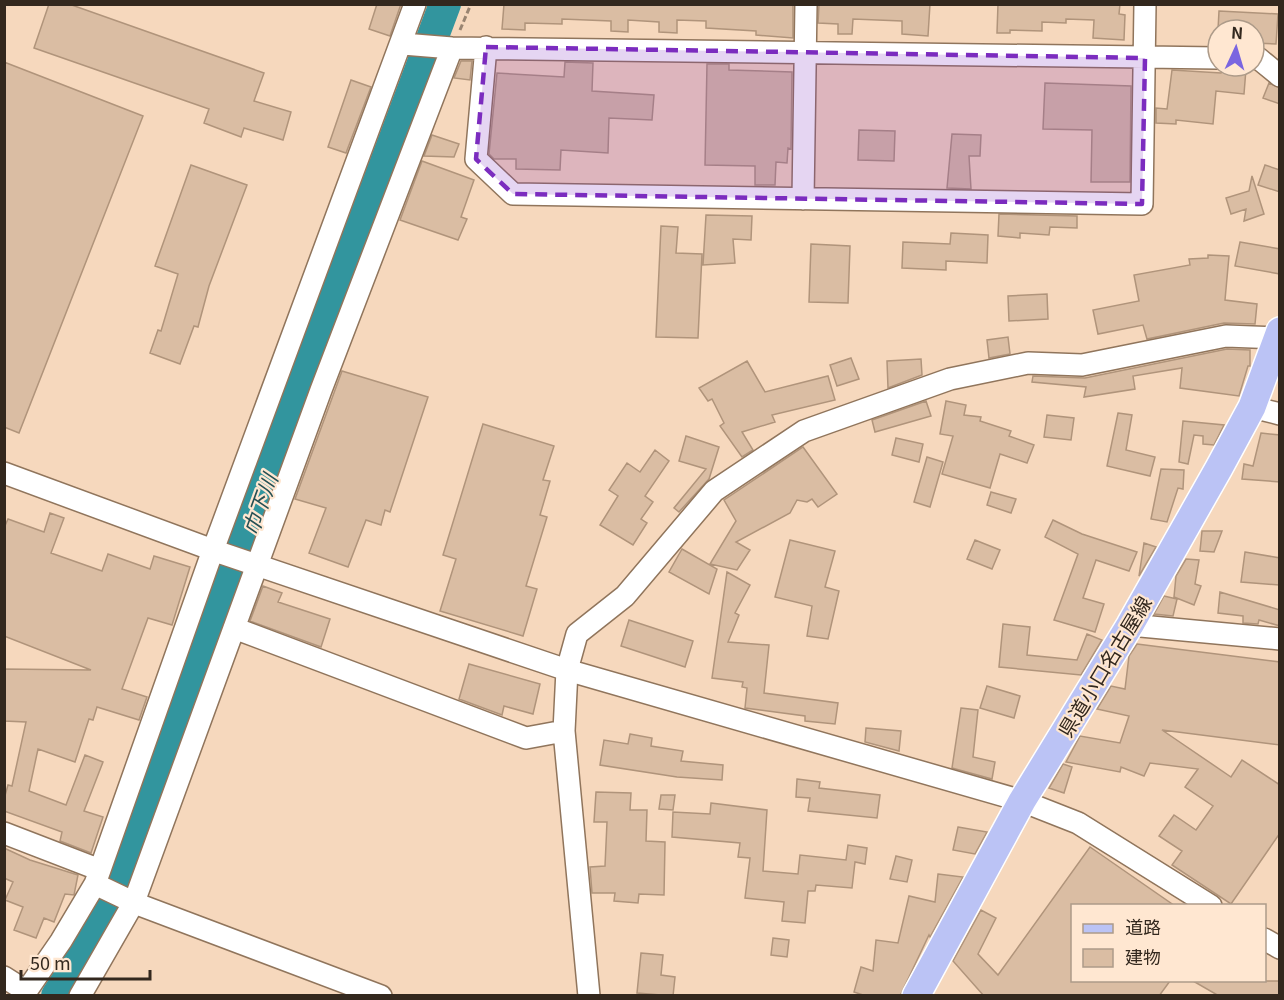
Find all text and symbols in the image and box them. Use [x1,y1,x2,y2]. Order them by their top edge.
north arrow [1206,18,1266,78]
text: N [1230,20,1244,44]
water label: 巾下川 [234,467,285,539]
street label: 県道小口名古屋線 [1050,590,1158,742]
legend [1071,904,1266,982]
text: 道路 [1125,913,1161,939]
scale bar [21,943,150,981]
text: 建物 [1125,943,1161,969]
text: 50 m [30,949,71,975]

